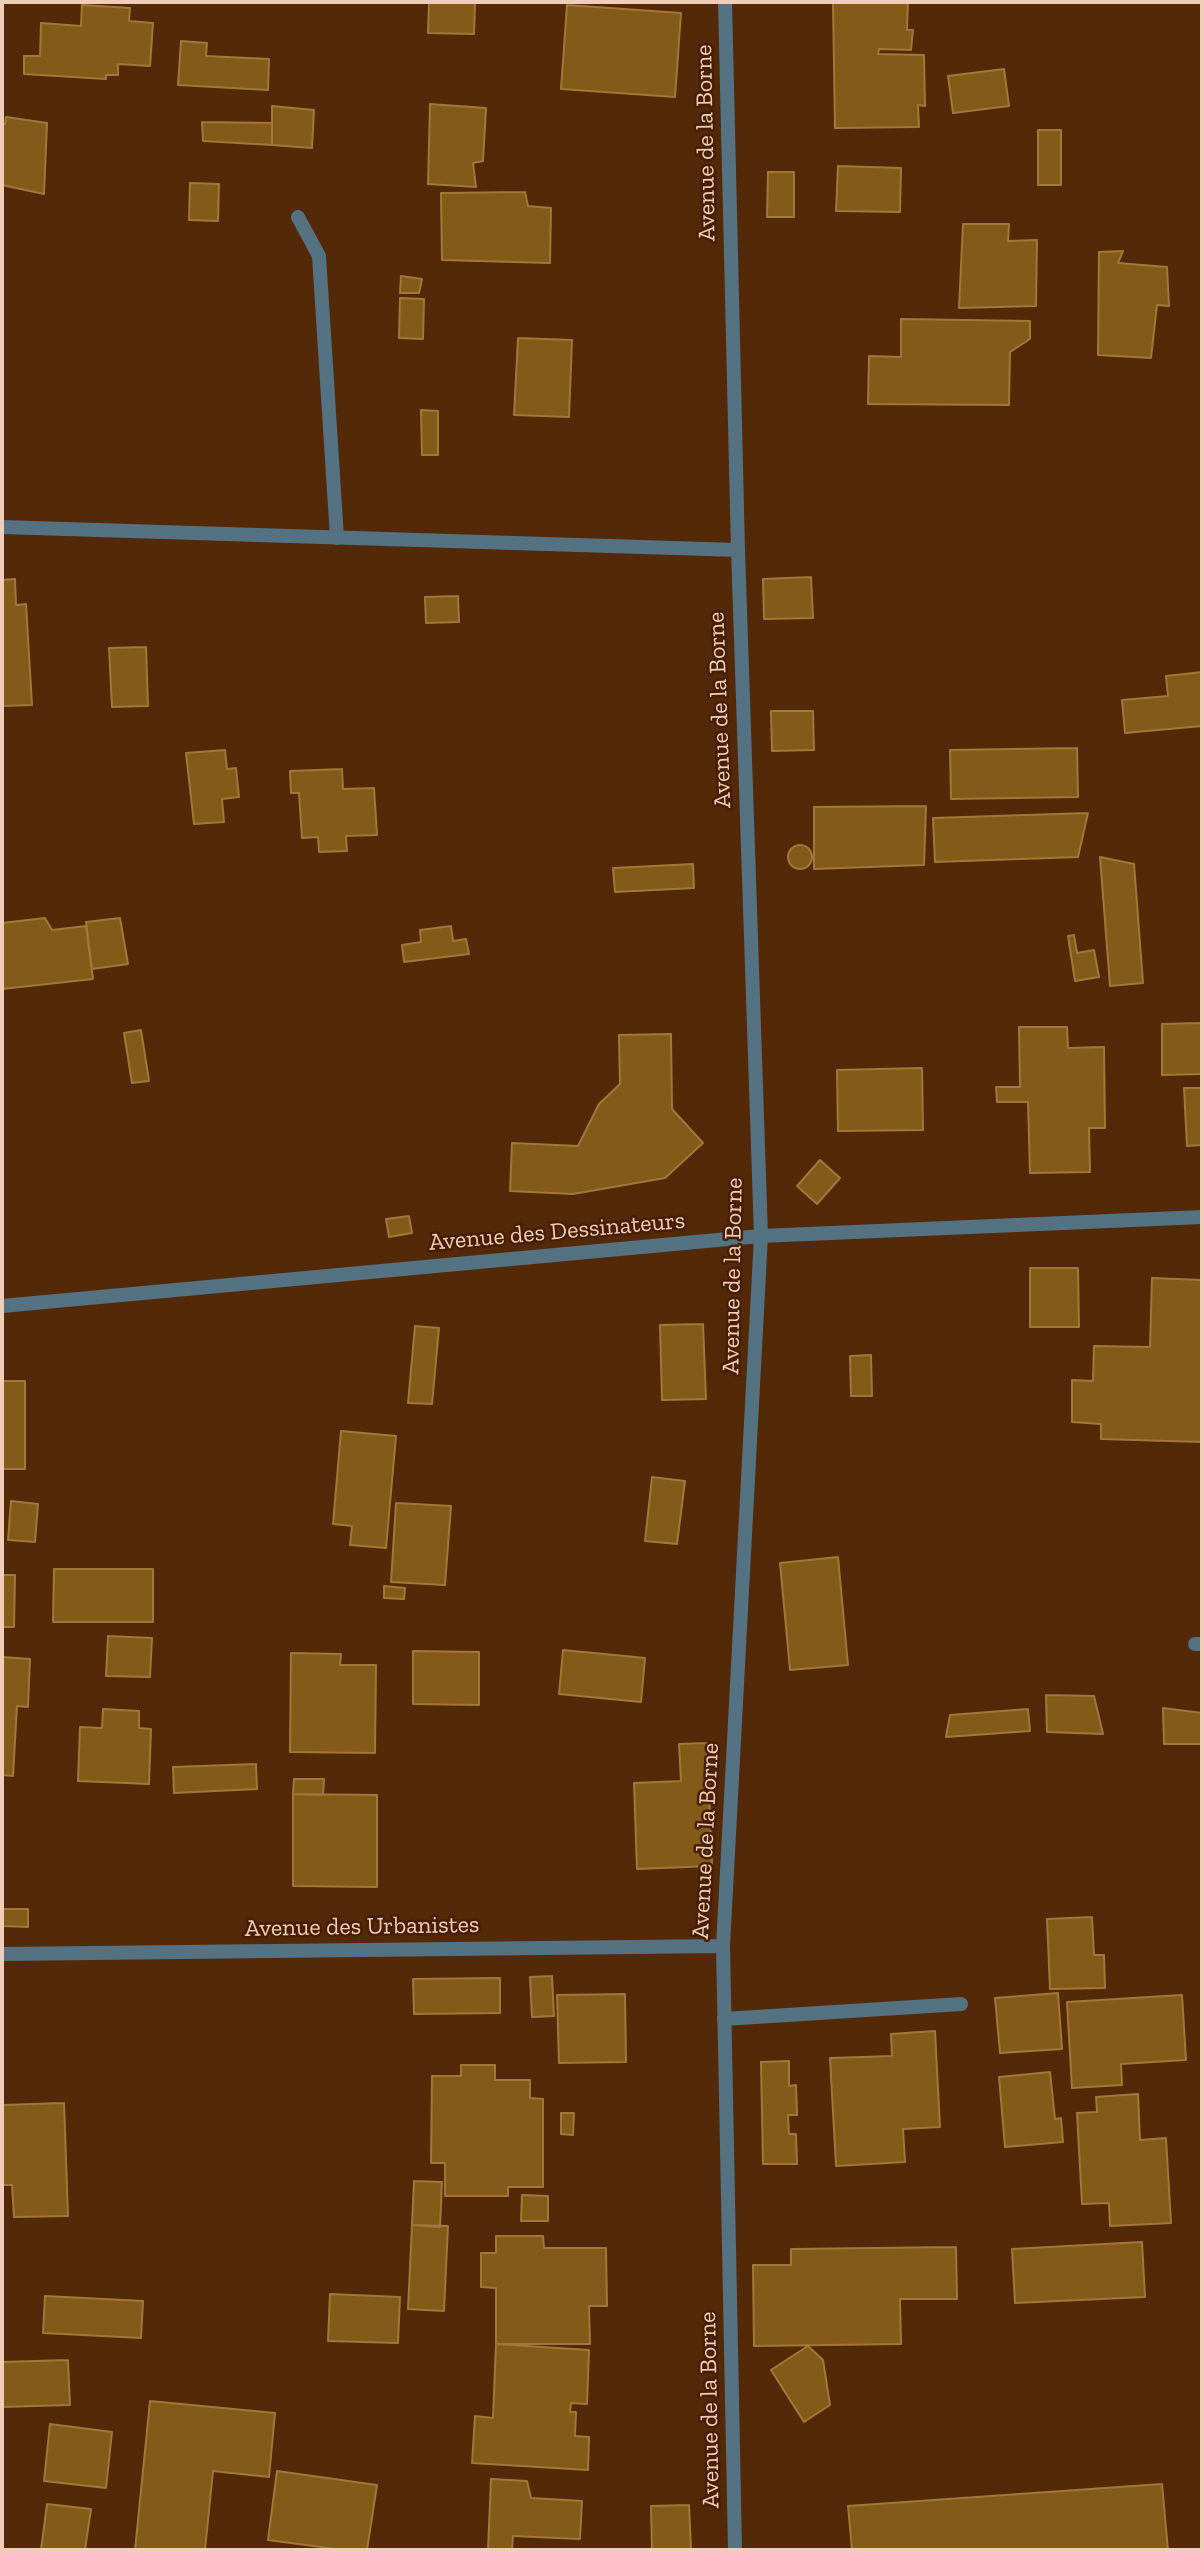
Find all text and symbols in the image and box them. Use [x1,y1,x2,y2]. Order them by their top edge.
street label: Avenue de la Borne [690,44,722,242]
street label: Avenue de la Borne [702,611,738,809]
street label: Avenue de la Borne [717,1177,749,1375]
street label: Avenue des Dessinateurs [428,1206,686,1258]
street label: Avenue de la Borne [686,1742,726,1940]
street label: Avenue des Urbanistes [244,1911,480,1943]
street label: Avenue de la Borne [694,2311,726,2509]

